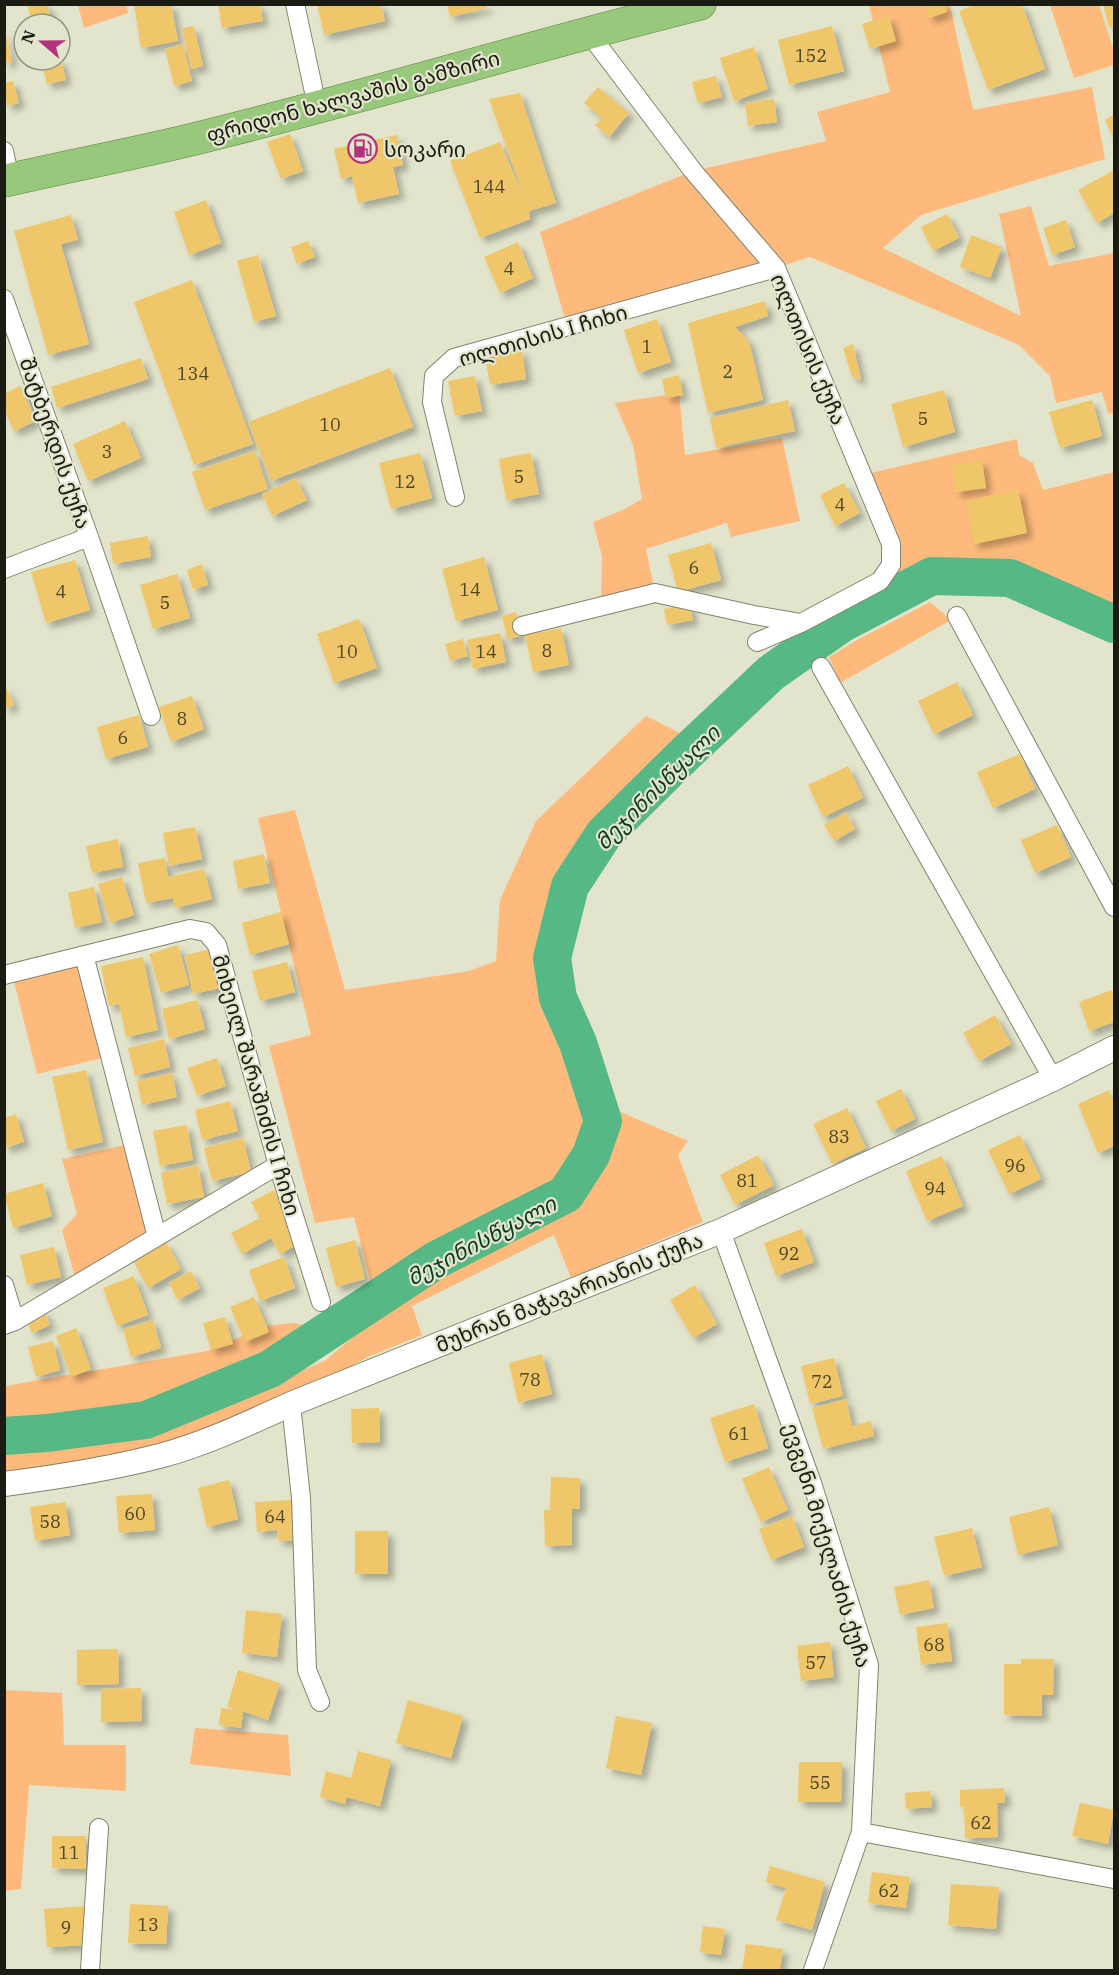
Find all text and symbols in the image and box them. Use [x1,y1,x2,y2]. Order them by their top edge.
north arrow [12,12,72,72]
text: N [16,28,39,46]
street label: ფრიდონ ხალვაშის გამზირი [203,43,503,149]
house number: 152 [795,44,827,67]
fuel station icon: სოკარი [347,133,379,165]
place label: სოკარი [384,135,466,163]
house number: 144 [473,175,505,198]
house number: 4 [504,257,514,280]
street label: ოლთისის ქუჩა [765,269,853,429]
street label: ოლთისის I ჩიხი [455,298,631,372]
house number: 1 [642,335,652,358]
street label: შატბერდის ქუჩა [14,354,98,532]
house number: 2 [723,360,733,383]
house number: 134 [177,362,209,385]
house number: 5 [918,407,928,430]
house number: 10 [319,413,341,436]
house number: 3 [102,440,112,463]
house number: 5 [514,465,524,488]
house number: 12 [394,470,416,493]
house number: 4 [835,493,845,516]
house number: 6 [689,556,699,579]
house number: 14 [459,578,481,601]
house number: 4 [56,580,66,603]
house number: 5 [160,591,170,614]
house number: 8 [542,639,552,662]
house number: 10 [336,640,358,663]
house number: 14 [475,640,497,663]
house number: 8 [177,707,187,730]
water label: მეჯინისწყალი [588,717,727,856]
house number: 6 [118,726,128,749]
street label: მიხეილ შარაშიძის I ჩიხი [206,951,308,1219]
house number: 83 [828,1125,850,1148]
house number: 96 [1004,1154,1026,1177]
house number: 81 [736,1169,758,1192]
house number: 94 [924,1177,946,1200]
water label: მეჯინისწყალი [401,1188,562,1292]
street label: მუხრან მაჭავარიანის ქუჩა [431,1225,707,1359]
house number: 92 [778,1242,800,1265]
house number: 78 [519,1368,541,1391]
house number: 72 [811,1370,833,1393]
street label: ევგენი მიქელაძის ქუჩა [777,1419,879,1671]
house number: 61 [728,1422,750,1445]
house number: 60 [124,1502,146,1525]
house number: 64 [264,1505,286,1528]
house number: 58 [39,1510,61,1533]
house number: 68 [923,1633,945,1656]
house number: 57 [805,1651,827,1674]
house number: 55 [809,1771,831,1794]
house number: 62 [970,1811,992,1834]
house number: 11 [58,1841,80,1864]
house number: 62 [878,1879,900,1902]
house number: 13 [137,1913,159,1936]
house number: 9 [61,1916,71,1939]

